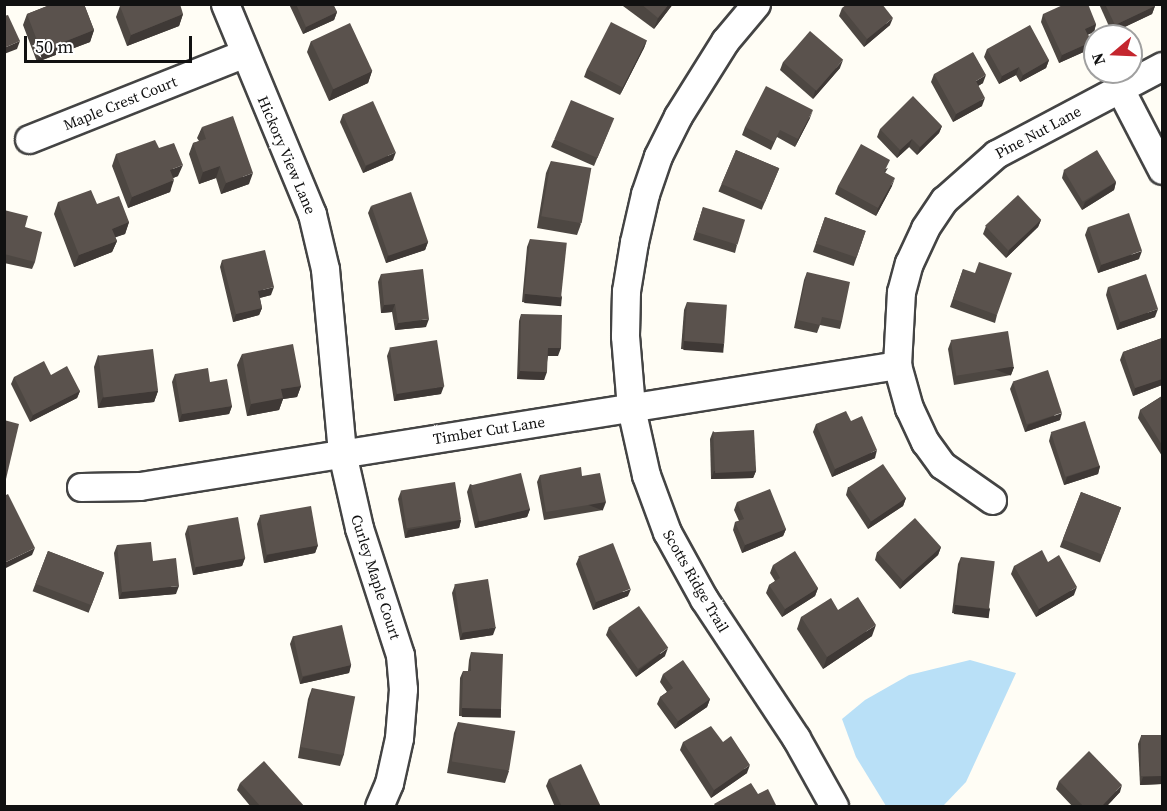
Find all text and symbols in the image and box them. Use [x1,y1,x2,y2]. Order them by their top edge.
scale bar [27,24,195,62]
north arrow [1083,24,1143,84]
text: 50 m [35,34,73,59]
text: N [1086,50,1110,68]
street label: Maple Crest Court [61,72,179,134]
street label: Hickory View Lane [254,93,320,217]
street label: Pine Nut Lane [992,102,1084,162]
street label: Timber Cut Lane [432,412,546,448]
street label: Curley Maple Court [347,512,405,642]
street label: Scotts Ridge Trail [659,526,733,636]

